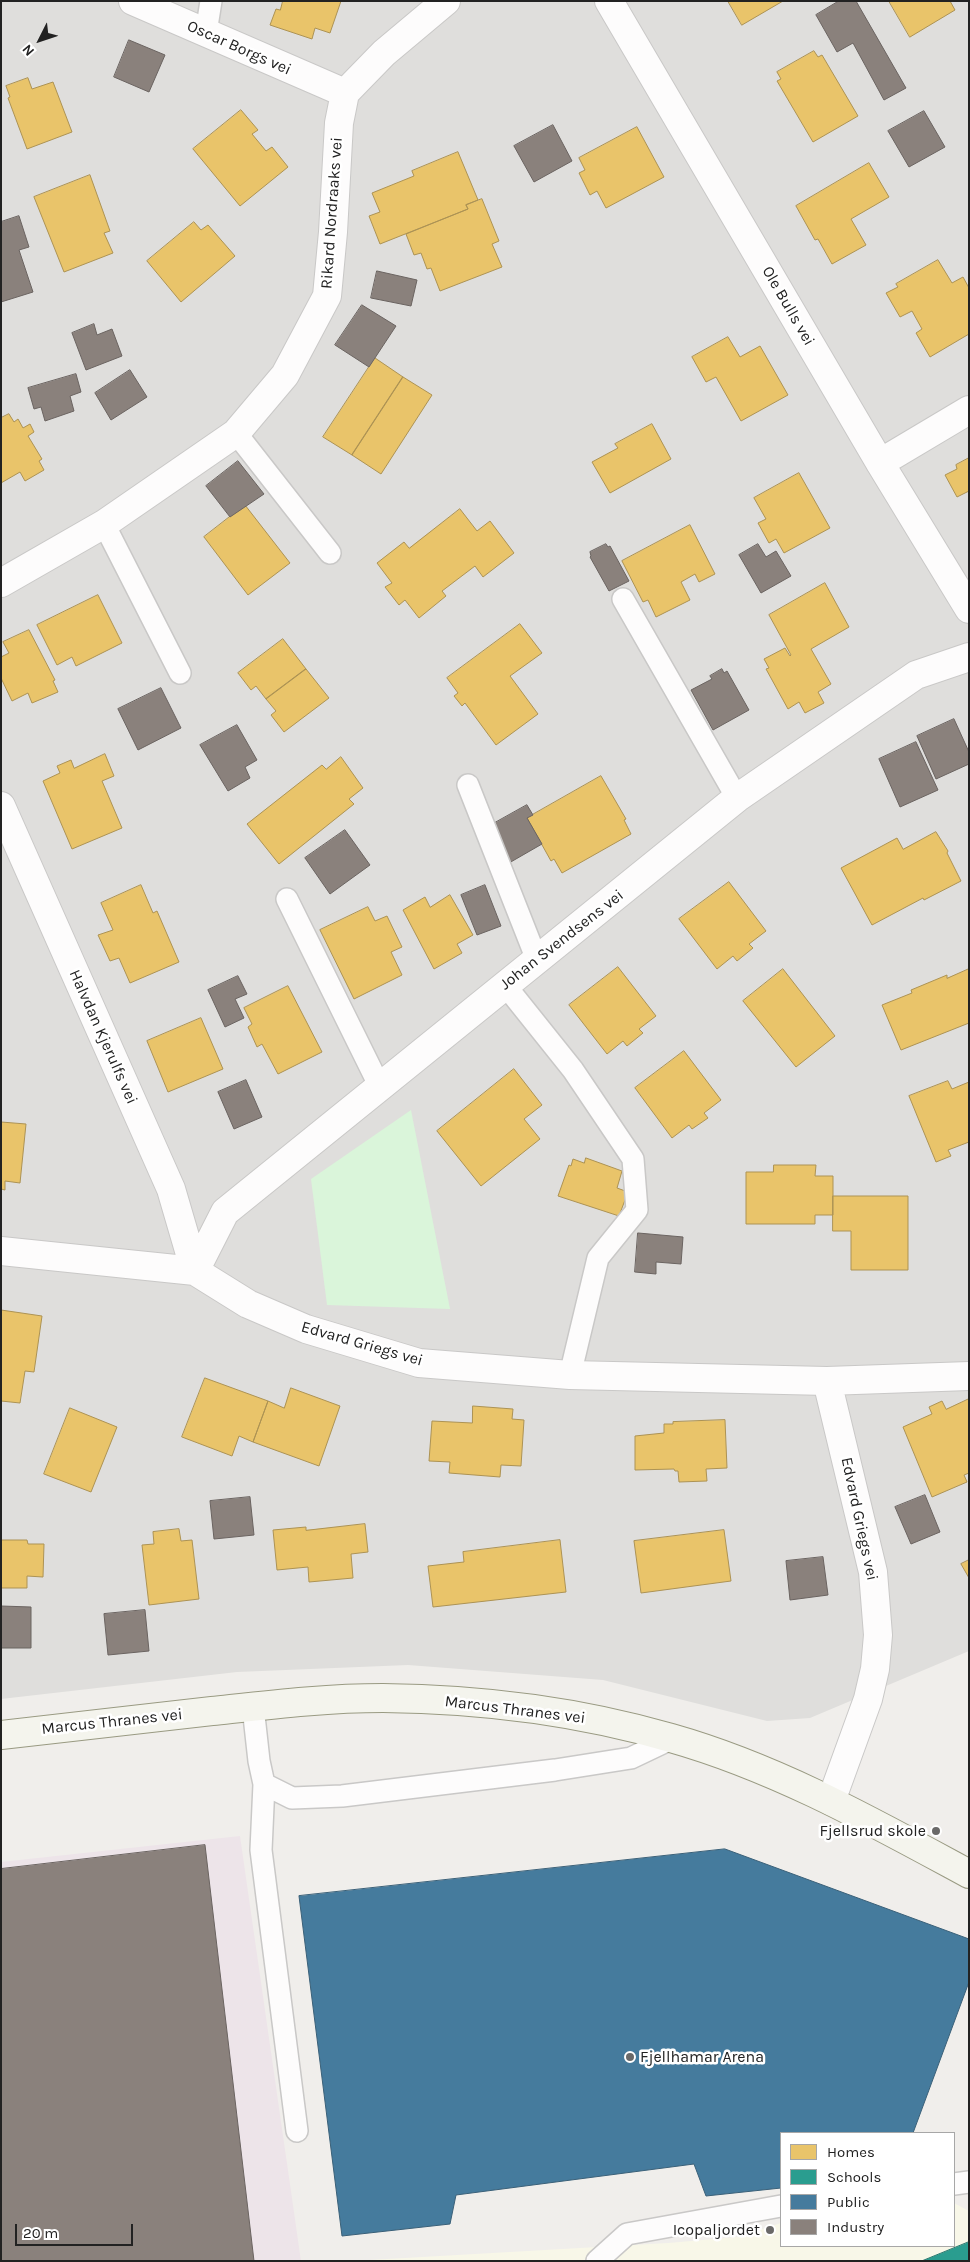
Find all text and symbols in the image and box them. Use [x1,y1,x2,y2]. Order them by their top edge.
north arrow [15,15,65,65]
street label: Oscar Borgs vei [184,16,294,80]
text: N [19,41,38,60]
street label: Rikard Nordraaks vei [317,136,347,290]
street label: Ole Bulls vei [758,263,818,349]
street label: Johan Svendsens vei [496,886,628,994]
street label: Halvdan Kjerulfs vei [65,967,141,1107]
street label: Edvard Griegs vei [299,1317,425,1371]
street label: Edvard Griegs vei [837,1456,881,1582]
street label: Marcus Thranes vei [444,1692,586,1728]
street label: Marcus Thranes vei [41,1705,183,1739]
place label: Fjellsrud skole [819,1821,926,1841]
marker: Fjellsrud skole [930,1825,942,1837]
place label: Fjellhamar Arena [640,2047,764,2067]
marker: Fjellhamar Arena [624,2051,636,2063]
legend [780,2132,955,2247]
text: Homes [827,2143,875,2161]
text: Schools [827,2168,881,2186]
text: Public [827,2193,870,2211]
scale bar [18,2214,135,2246]
text: Industry [827,2218,884,2236]
place label: Icopaljordet [673,2220,760,2240]
text: 20 m [23,2224,58,2242]
marker: Icopaljordet [764,2224,776,2236]

